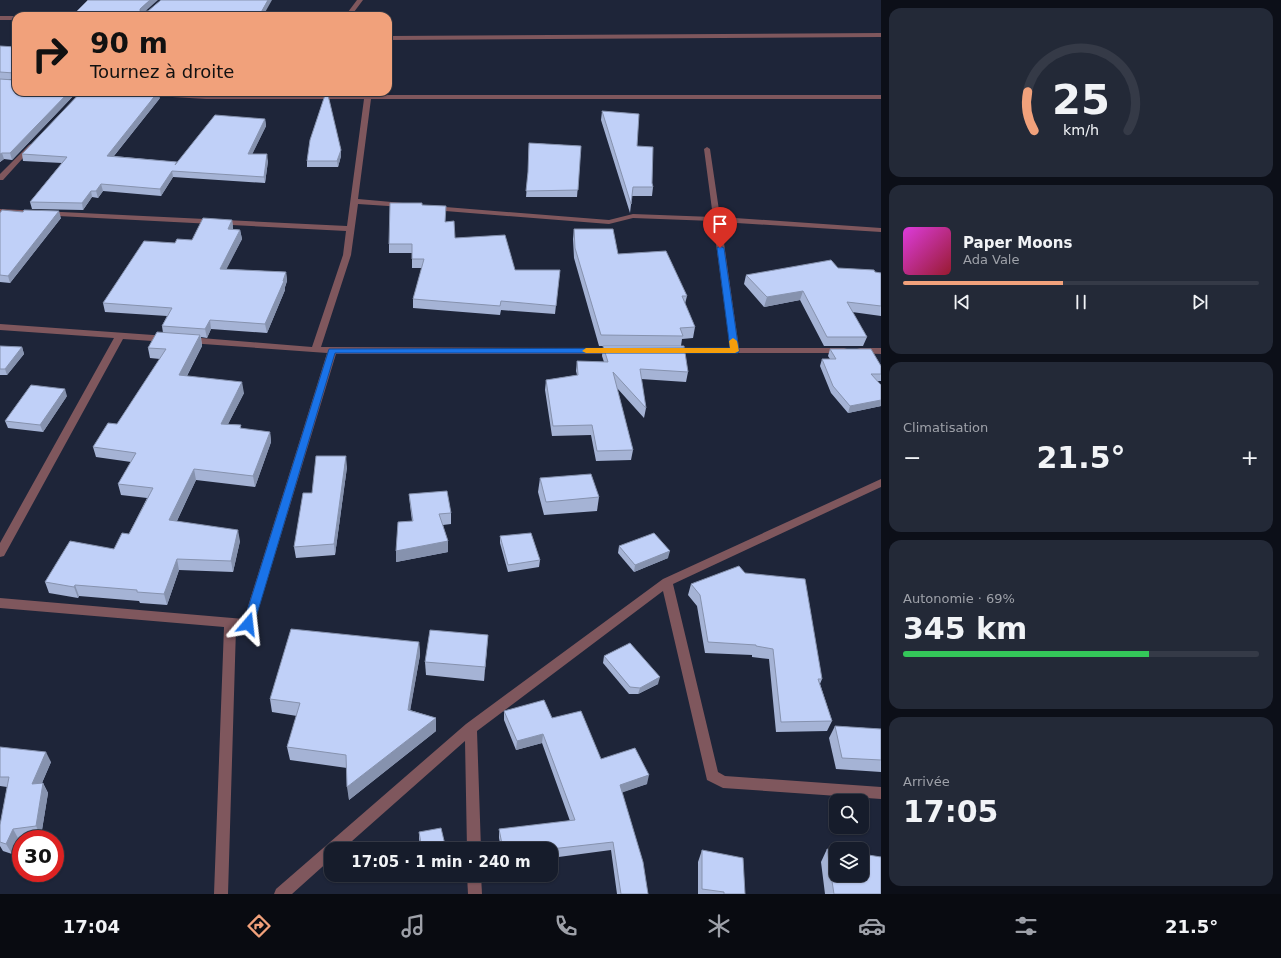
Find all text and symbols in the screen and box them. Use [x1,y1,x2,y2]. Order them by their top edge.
text: 90 m [90,27,168,60]
icon: right [24,28,76,80]
text: Tournez à droite [90,61,234,82]
text: 25 [1052,74,1110,123]
text: km/h [1063,121,1099,137]
pin [703,207,737,248]
icon: arrive [709,213,731,235]
text: Paper Moons [963,234,1072,252]
text: Ada Vale [963,252,1019,267]
icon: previous [951,291,973,313]
icon: pause [1070,291,1092,313]
icon: next [1189,291,1211,313]
text: Climatisation [903,420,988,435]
text: 21.5° [1036,440,1126,475]
text: − [903,445,921,470]
text: + [1241,445,1259,470]
text: Autonomie · 69% [903,591,1015,606]
position arrow [227,603,269,645]
text: 345 km [903,611,1027,646]
text: Arrivée [903,774,950,789]
map controls [829,794,869,882]
button: search [829,794,869,834]
text: 17:05 [903,794,999,829]
speed limit sign: 30 [12,830,64,882]
button: layers [829,842,869,882]
text: 17:05 · 1 min · 240 m [351,853,531,871]
icon: directions [245,912,273,940]
icon: music [399,912,427,940]
icon: phone [552,912,580,940]
icon: climate [705,912,733,940]
icon: car [858,912,886,940]
icon: filters [1012,912,1040,940]
text: 17:04 [63,916,120,937]
text: 21.5° [1165,916,1218,937]

